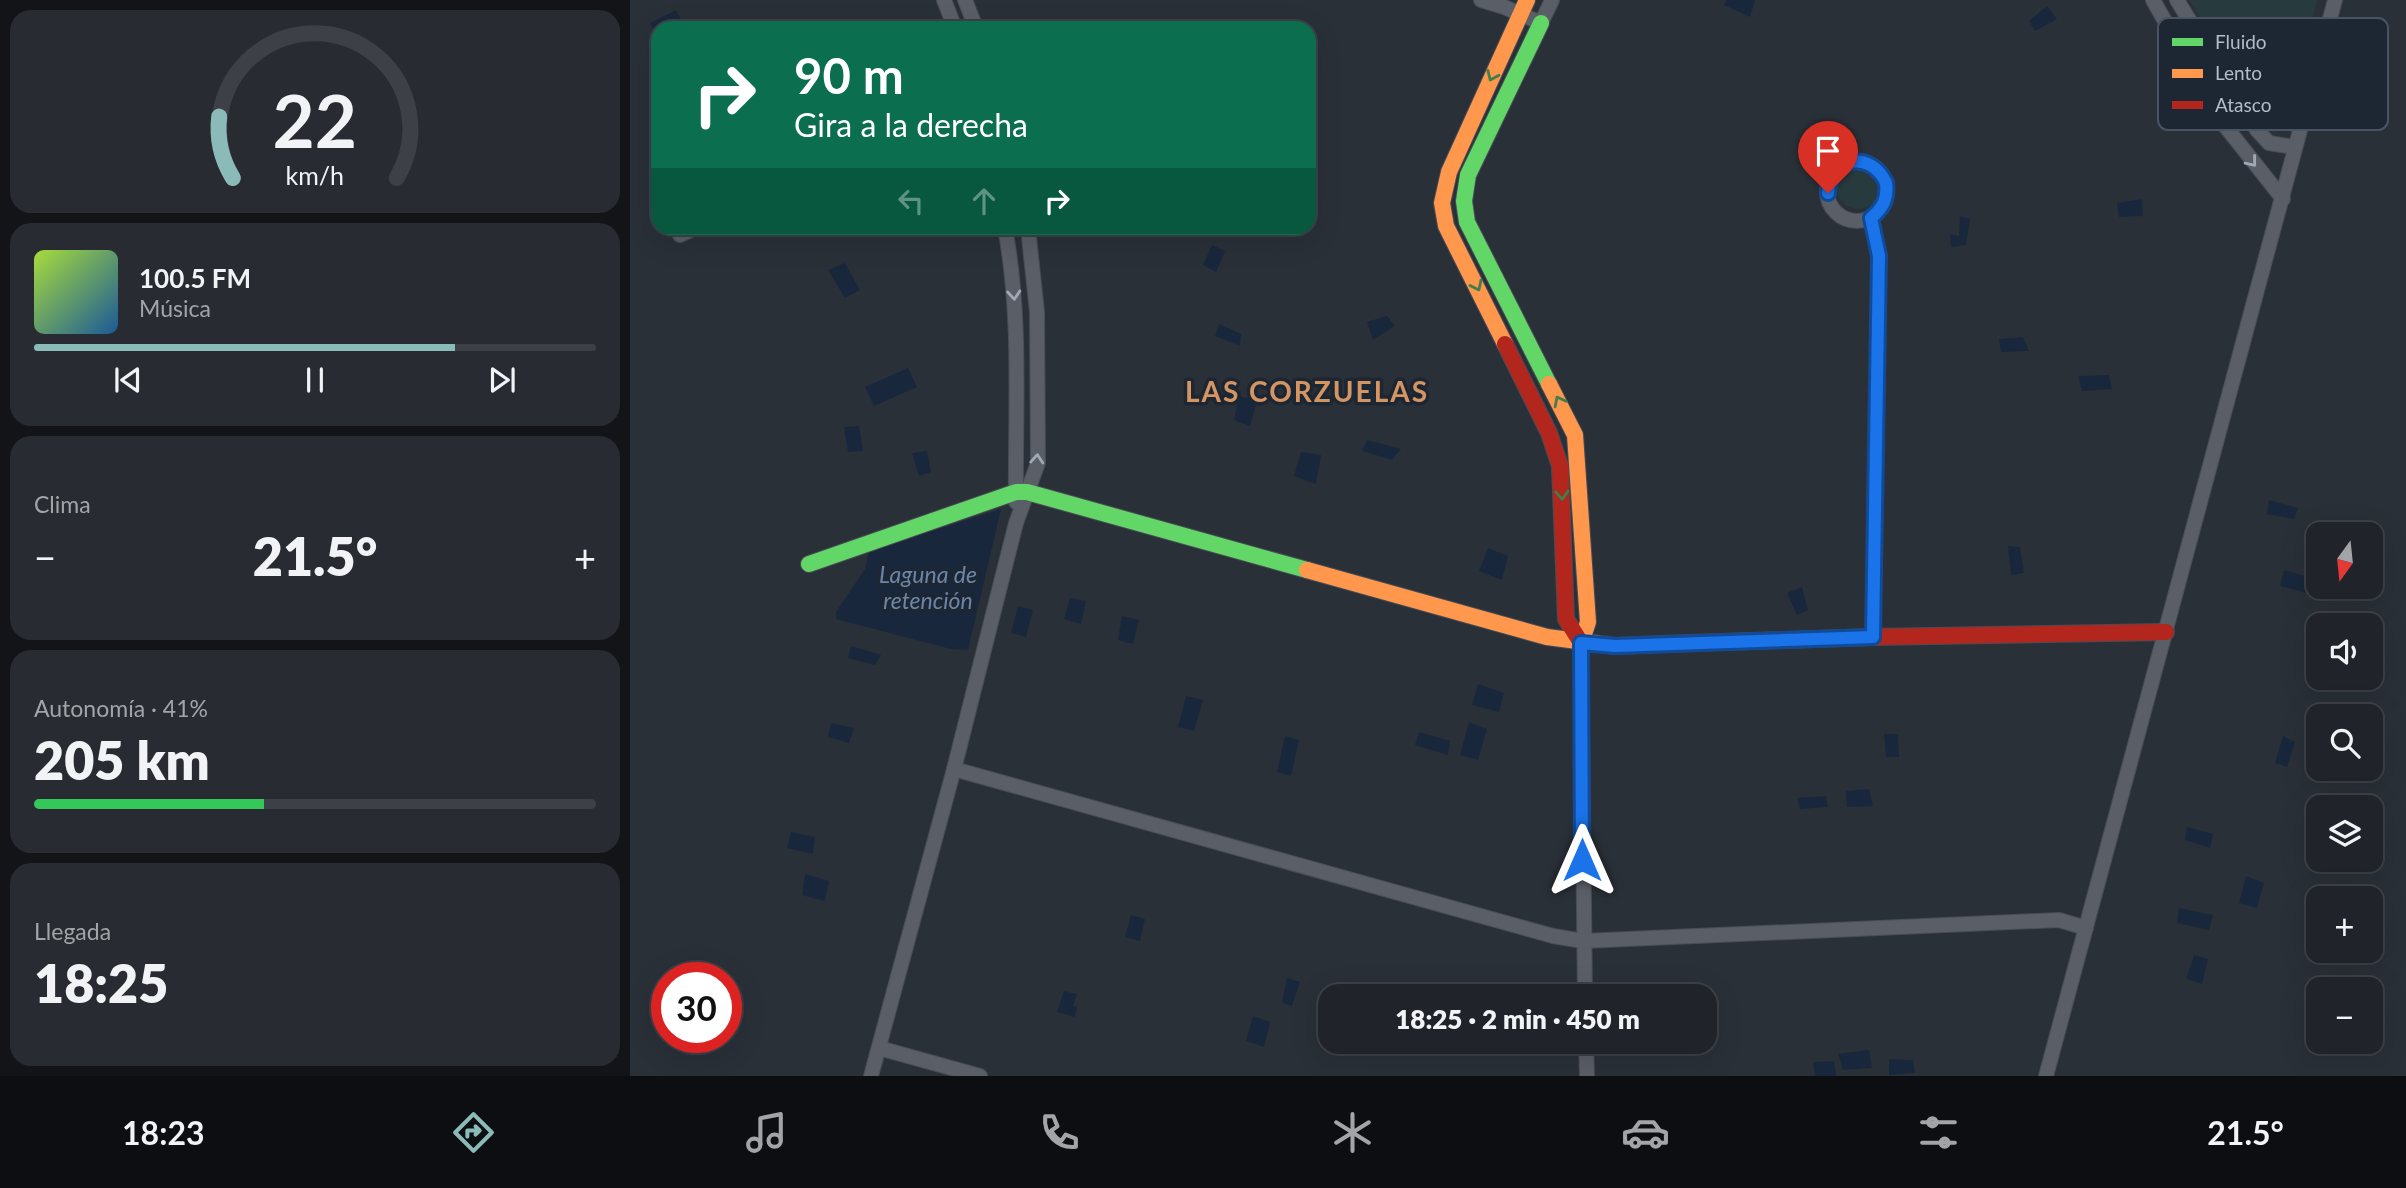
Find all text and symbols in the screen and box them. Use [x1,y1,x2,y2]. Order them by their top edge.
legend [2158,18,2388,130]
text: Fluido [2215,30,2267,53]
text: 90 m [794,46,904,104]
icon: right [679,49,770,140]
text: Lento [2215,61,2262,84]
one-way arrow [1486,69,1500,81]
text: 22 [273,76,357,164]
text: Atasco [2215,93,2271,116]
text: Gira a la derecha [794,105,1028,144]
pin [1798,121,1858,193]
icon: arrive [1809,132,1847,170]
one-way arrow [2244,155,2257,167]
text: km/h [286,159,344,189]
icon: left [892,182,930,220]
icon: ahead [965,182,1003,220]
icon: right [1038,182,1076,220]
text: 100.5 FM [139,262,251,294]
one-way arrow [1468,279,1482,291]
one-way arrow [1006,290,1021,301]
text: Música [139,294,211,322]
icon: previous [109,361,147,399]
icon: pause [296,361,334,399]
icon: next [483,361,521,399]
district label: LAS CORZUELAS [1185,374,1429,408]
one-way arrow [1553,396,1567,408]
one-way arrow [1029,453,1044,464]
text: Clima [34,490,91,518]
one-way arrow [1554,490,1569,501]
north arrow [2306,522,2384,598]
map controls [2306,522,2383,1054]
text: 21.5° [253,525,377,587]
text: − [34,534,56,580]
text: + [574,534,596,580]
water label: Laguna de retención [879,560,977,614]
button: sound [2306,613,2383,690]
text: Autonomía · 41% [34,694,208,722]
button: search [2306,704,2383,781]
text: 205 km [34,729,210,791]
button: layers [2306,795,2383,872]
position arrow [1545,823,1619,897]
button: + [2306,886,2383,963]
text: Llegada [34,917,111,945]
text: 18:25 [34,952,168,1014]
speed limit sign: 30 [651,962,742,1053]
button: − [2306,977,2383,1054]
text: 18:25 · 2 min · 450 m [1395,1003,1640,1035]
icon: directions [449,1108,498,1157]
icon: music [742,1108,791,1157]
icon: phone [1035,1108,1084,1157]
icon: climate [1328,1108,1377,1157]
icon: car [1621,1108,1670,1157]
icon: filters [1914,1108,1963,1157]
text: 18:23 [122,1113,205,1152]
text: 21.5° [2207,1113,2284,1152]

